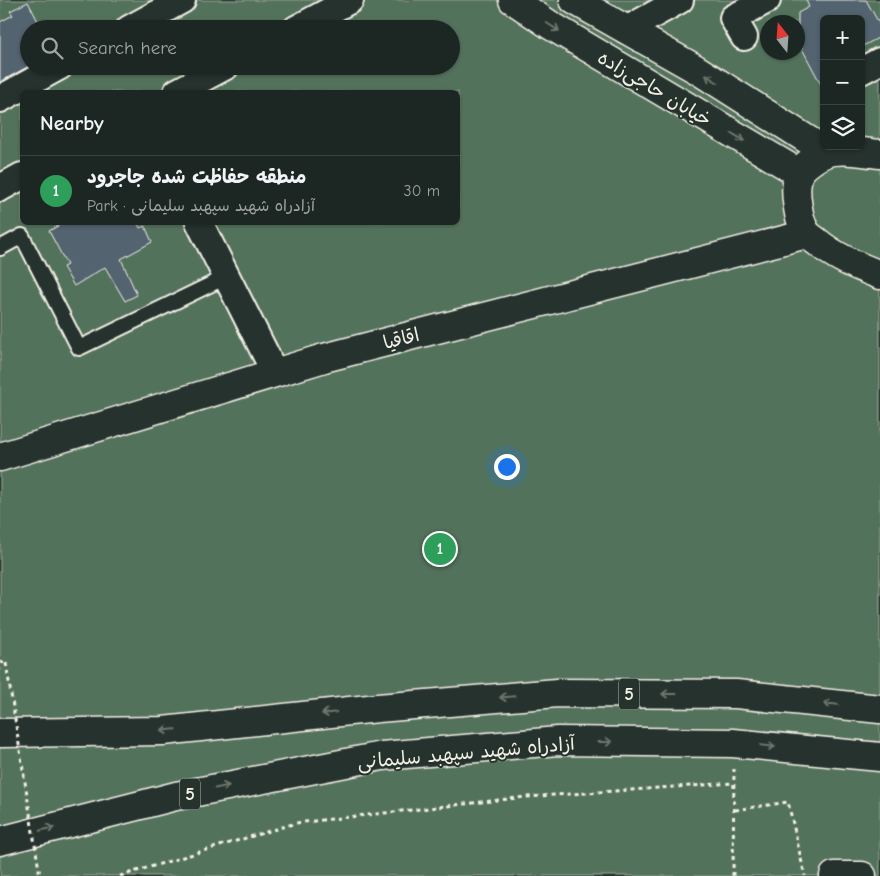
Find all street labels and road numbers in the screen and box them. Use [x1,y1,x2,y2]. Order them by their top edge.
street label: خیابان حاجی‌زاده [593,46,715,132]
street label: اقاقیا [381,324,422,354]
road number: 5 [619,679,639,710]
street label: آزادراه شهید سپهبد سلیمانی [356,732,577,774]
road number: 5 [180,779,200,810]

